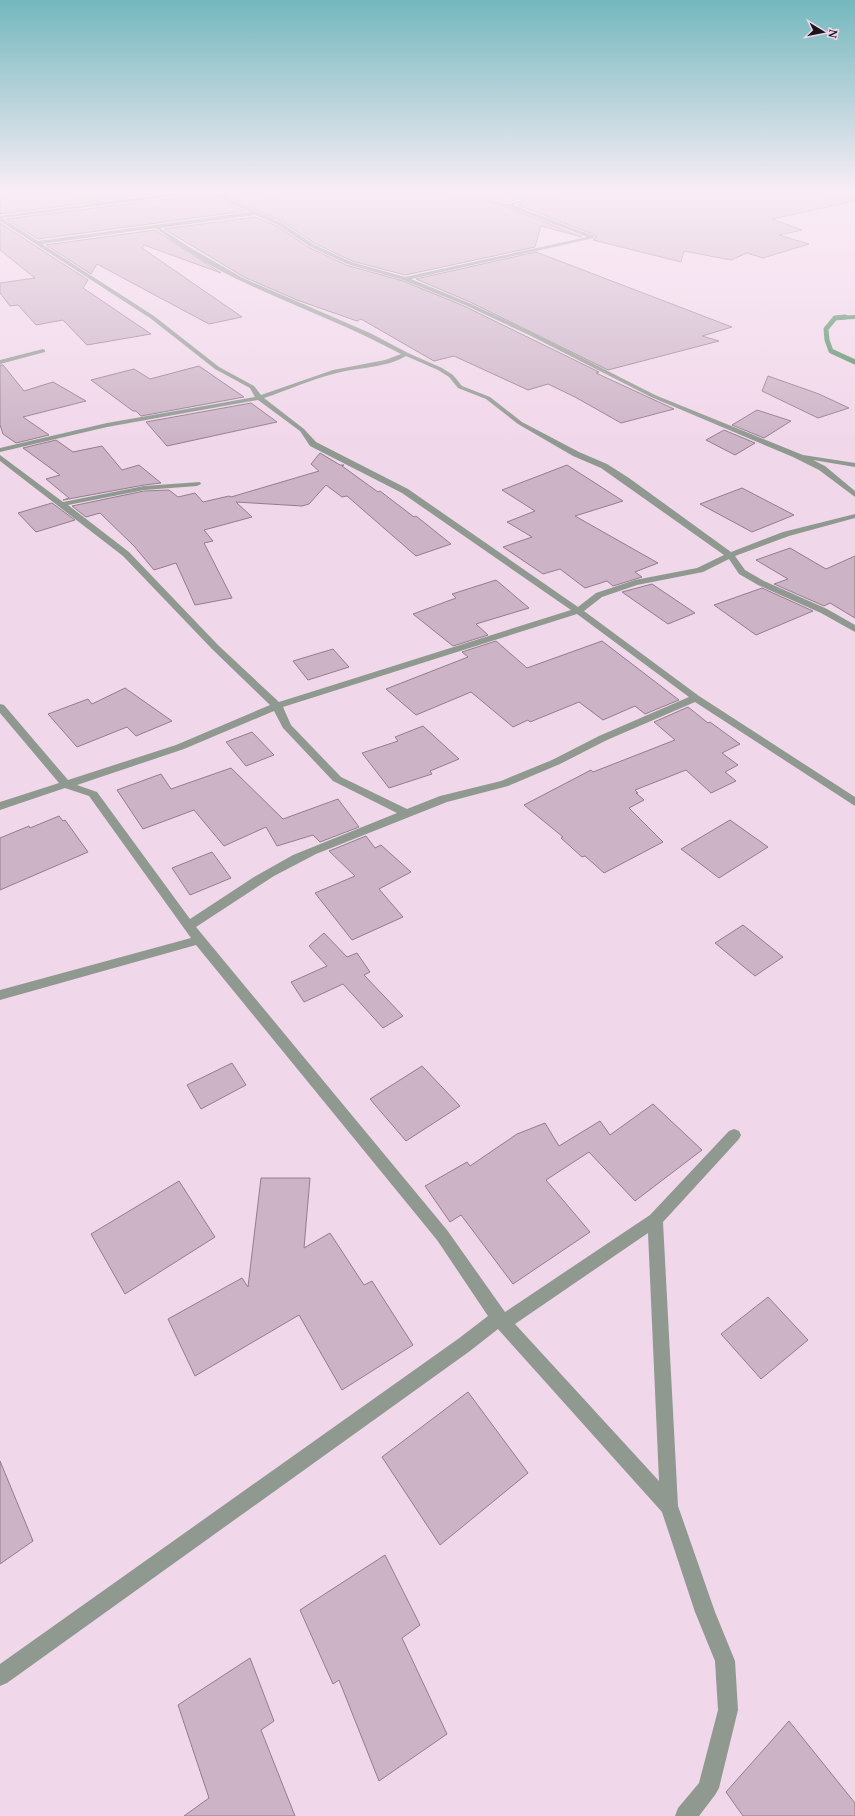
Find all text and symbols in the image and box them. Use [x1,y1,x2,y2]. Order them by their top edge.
north arrow [803,12,843,52]
text: N [825,28,841,40]

